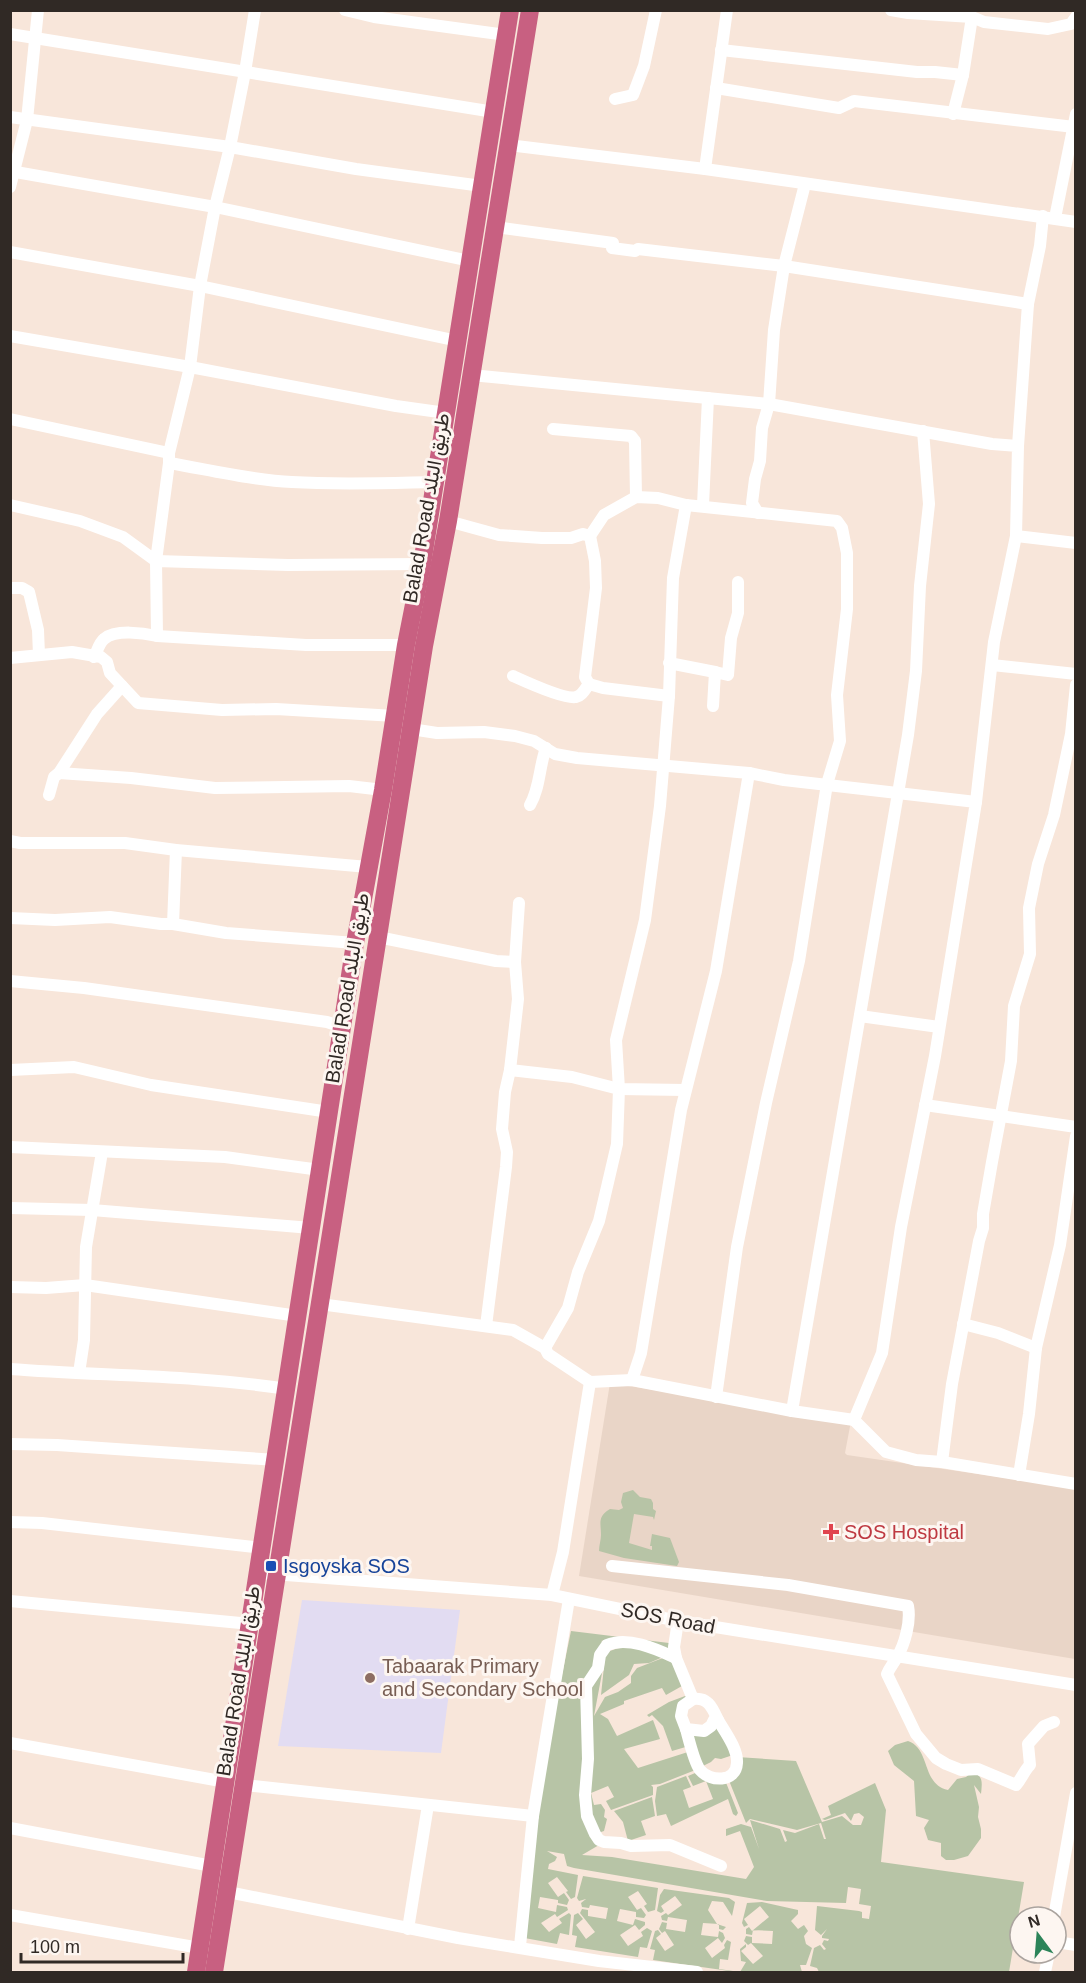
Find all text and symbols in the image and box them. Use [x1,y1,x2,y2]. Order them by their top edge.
street label: Balad Road طريق البلد [398,411,456,605]
street label: Balad Road طريق البلد [321,891,375,1085]
place label: SOS Hospital [844,1521,964,1543]
marker: SOS Hospital [822,1523,840,1541]
place label: Isgoyska SOS [283,1555,410,1577]
marker: Isgoyska SOS [264,1559,278,1573]
street label: Balad Road طريق البلد [212,1584,266,1778]
street label: SOS Road [619,1598,717,1638]
place label: Tabaarak Primary and Secondary School [382,1655,583,1700]
marker: Tabaarak Primary and Secondary School [363,1671,377,1685]
north arrow [1008,1905,1068,1965]
text: N [1026,1911,1042,1931]
scale bar [21,1926,183,1964]
text: 100 m [30,1937,80,1957]

